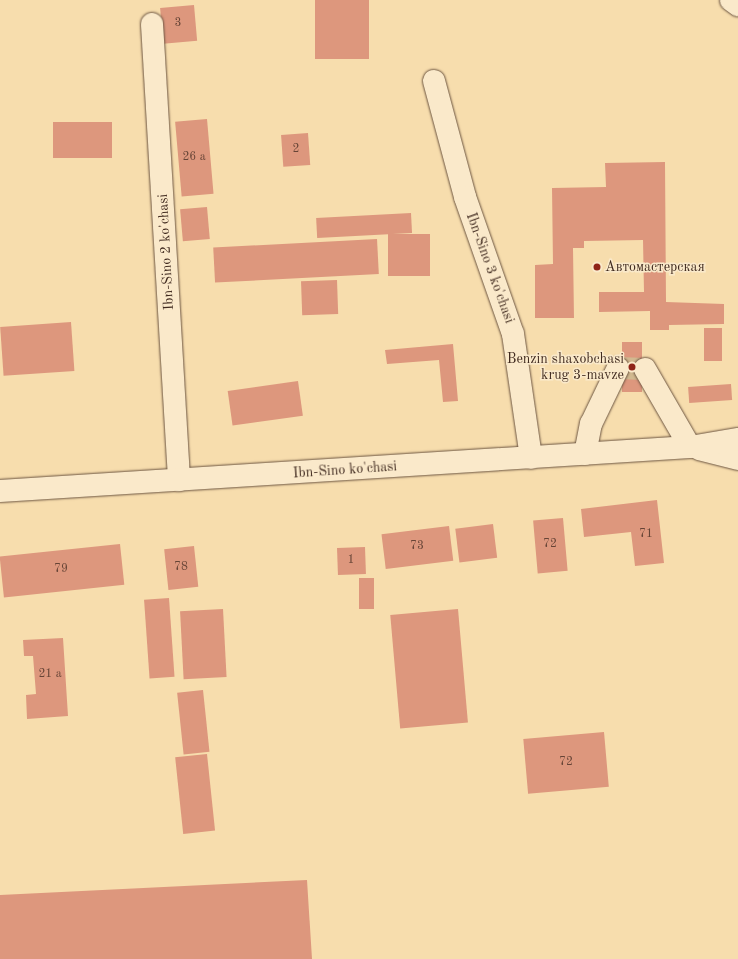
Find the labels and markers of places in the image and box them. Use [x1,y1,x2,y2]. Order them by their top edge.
place label: Автомастерская [605,259,705,275]
marker: Автомастерская [592,262,602,272]
place label: Benzin shaxobchasi krug 3-mavze [507,351,624,384]
marker: Benzin shaxobchasi krug 3-mavze [627,362,637,372]

